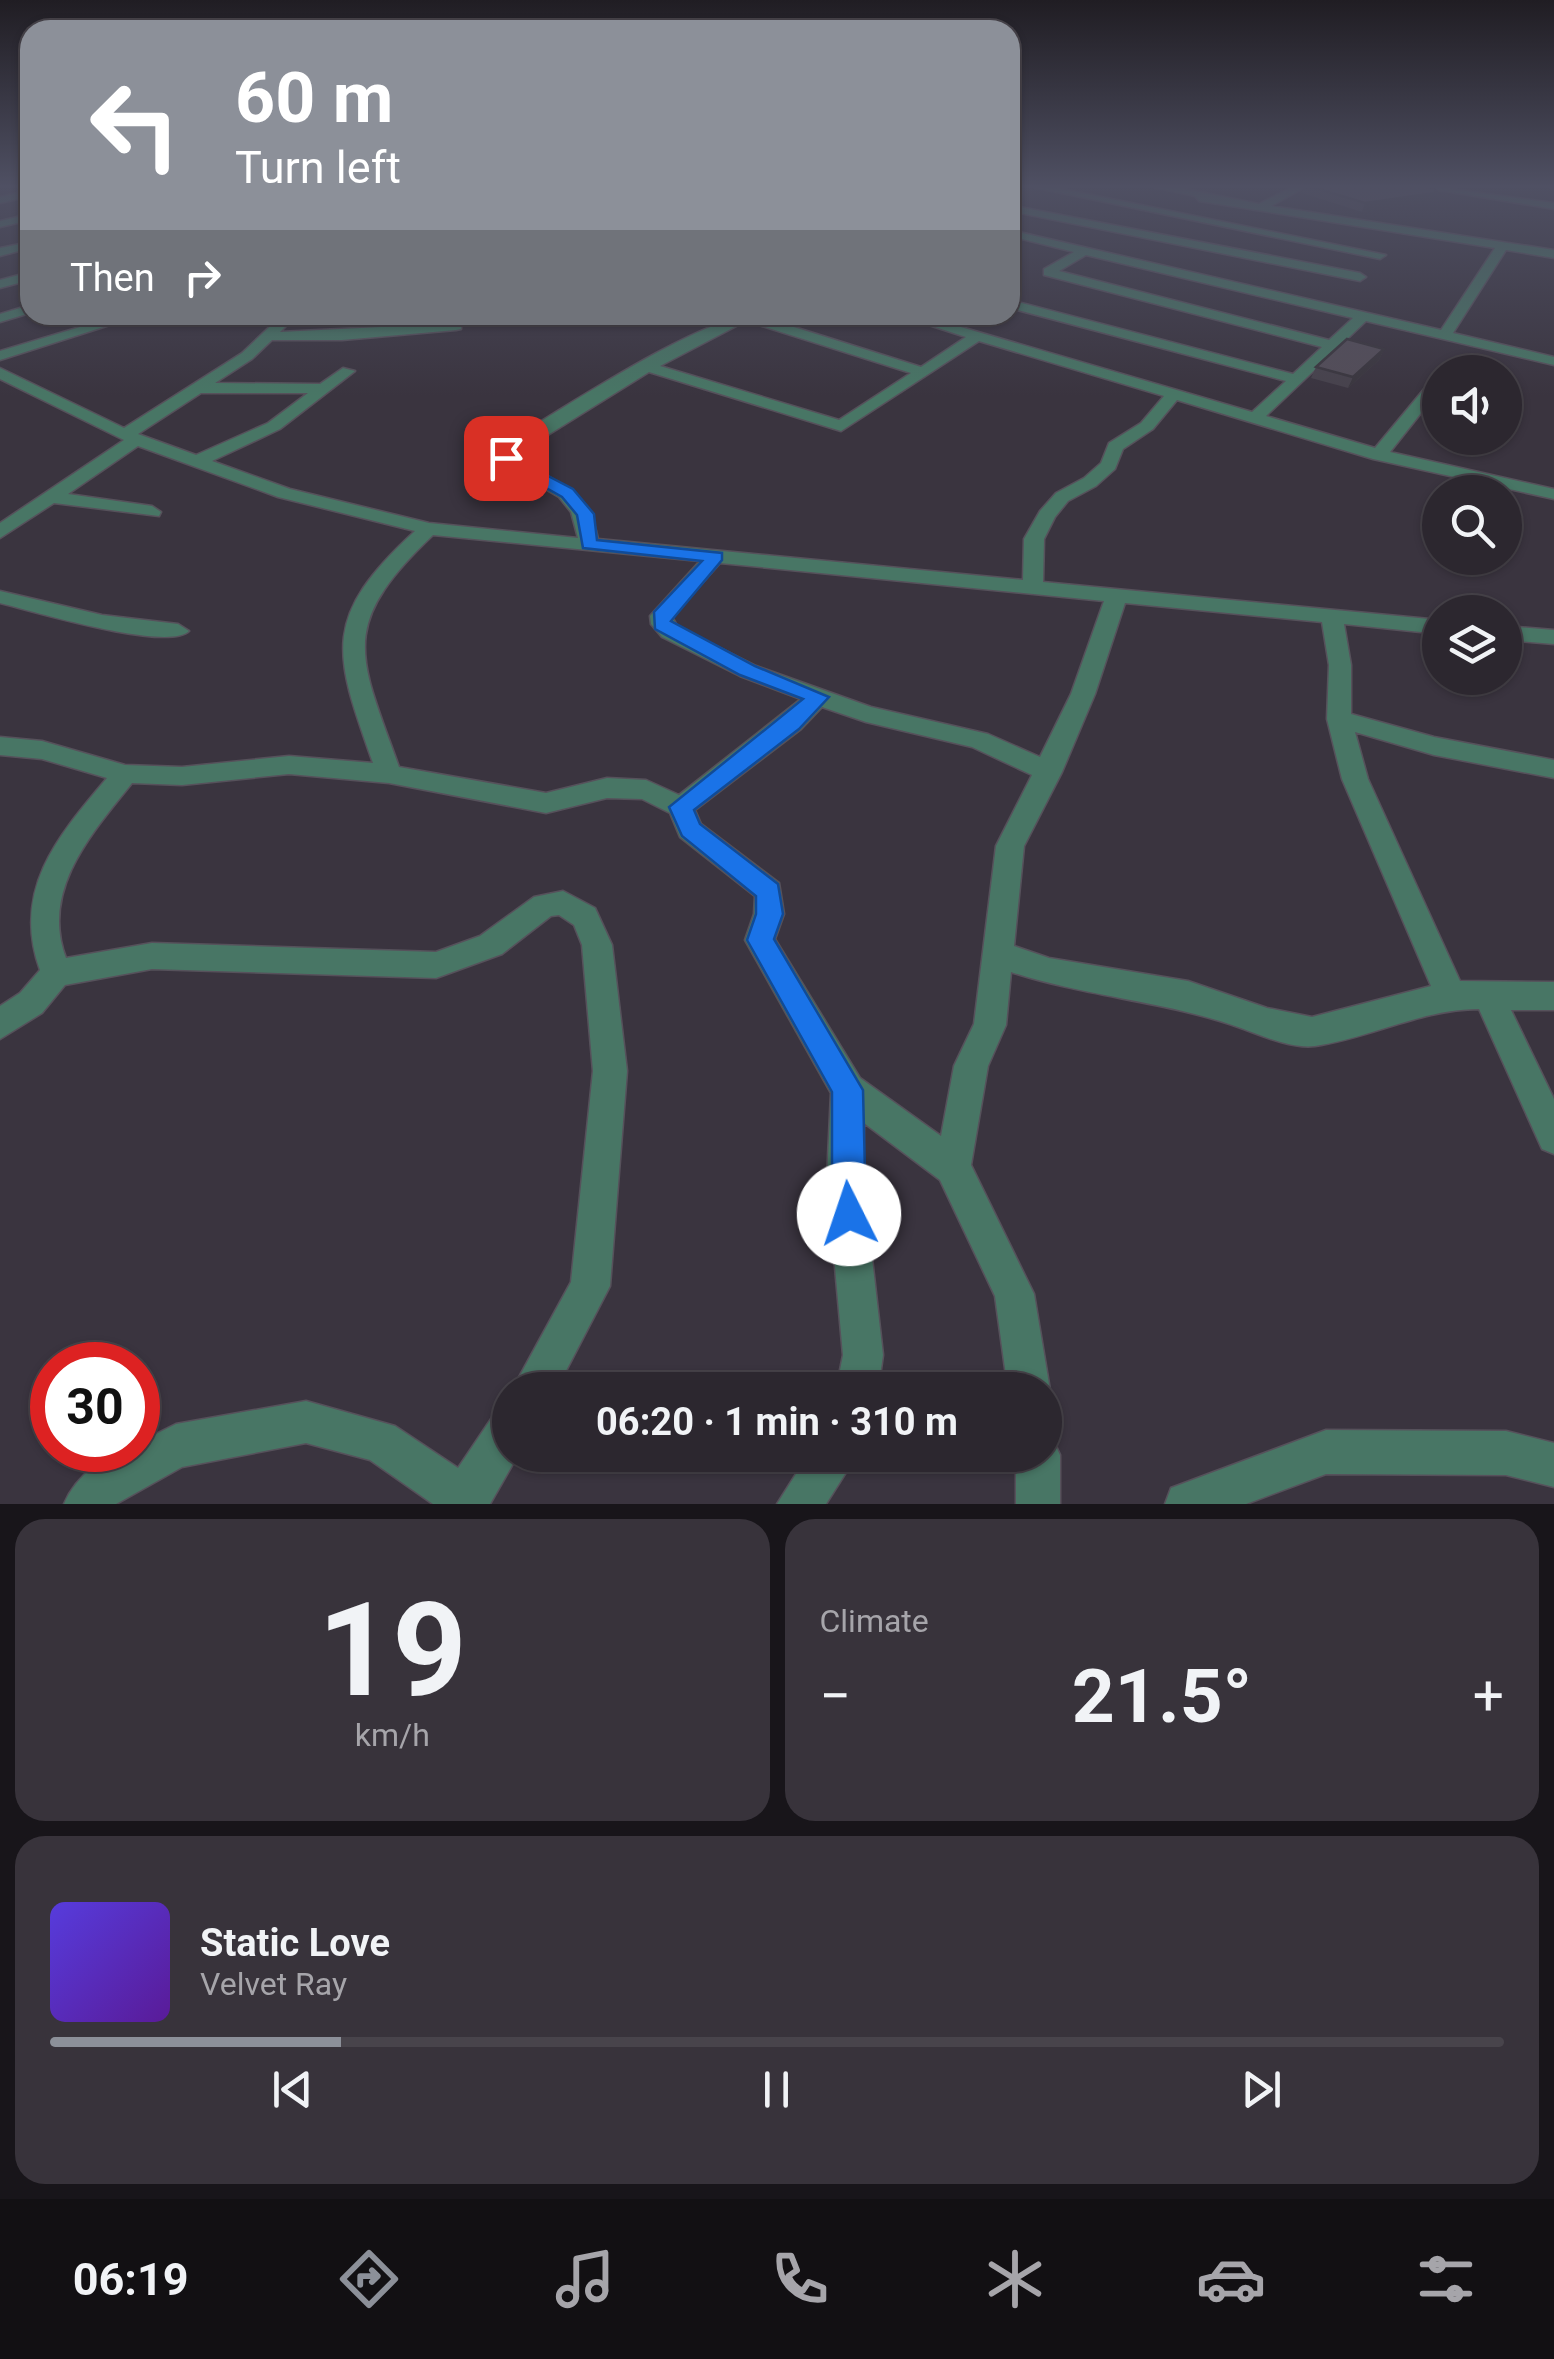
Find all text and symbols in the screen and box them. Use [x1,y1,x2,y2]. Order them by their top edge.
text: 60 m [235,57,393,139]
icon: left [70,60,200,190]
text: Turn left [235,141,401,194]
icon: right [175,250,230,305]
text: Then [70,256,155,300]
map controls [1422,355,1522,695]
button: sound [1422,355,1522,455]
pin [464,416,549,501]
icon: arrive [479,431,534,486]
button: search [1422,475,1522,575]
button: layers [1422,595,1522,695]
position arrow [797,1162,901,1266]
speed limit sign: 30 [30,1342,160,1472]
text: 06:20 · 1 min · 310 m [596,1400,958,1444]
text: 19 [318,1574,467,1727]
text: Climate [820,1602,929,1640]
text: 21.5° [1072,1652,1252,1740]
text: − [820,1664,851,1728]
text: + [1473,1664,1504,1728]
text: km/h [355,1716,430,1754]
text: Static Love [200,1921,390,1965]
text: Velvet Ray [200,1965,347,2003]
icon: previous [265,2062,320,2117]
icon: pause [749,2062,804,2117]
icon: next [1234,2062,1289,2117]
icon: directions [334,2244,404,2314]
icon: music [550,2244,620,2314]
icon: phone [765,2244,835,2314]
icon: climate [980,2244,1050,2314]
icon: car [1196,2244,1266,2314]
icon: filters [1411,2244,1481,2314]
text: 06:19 [73,2253,189,2306]

